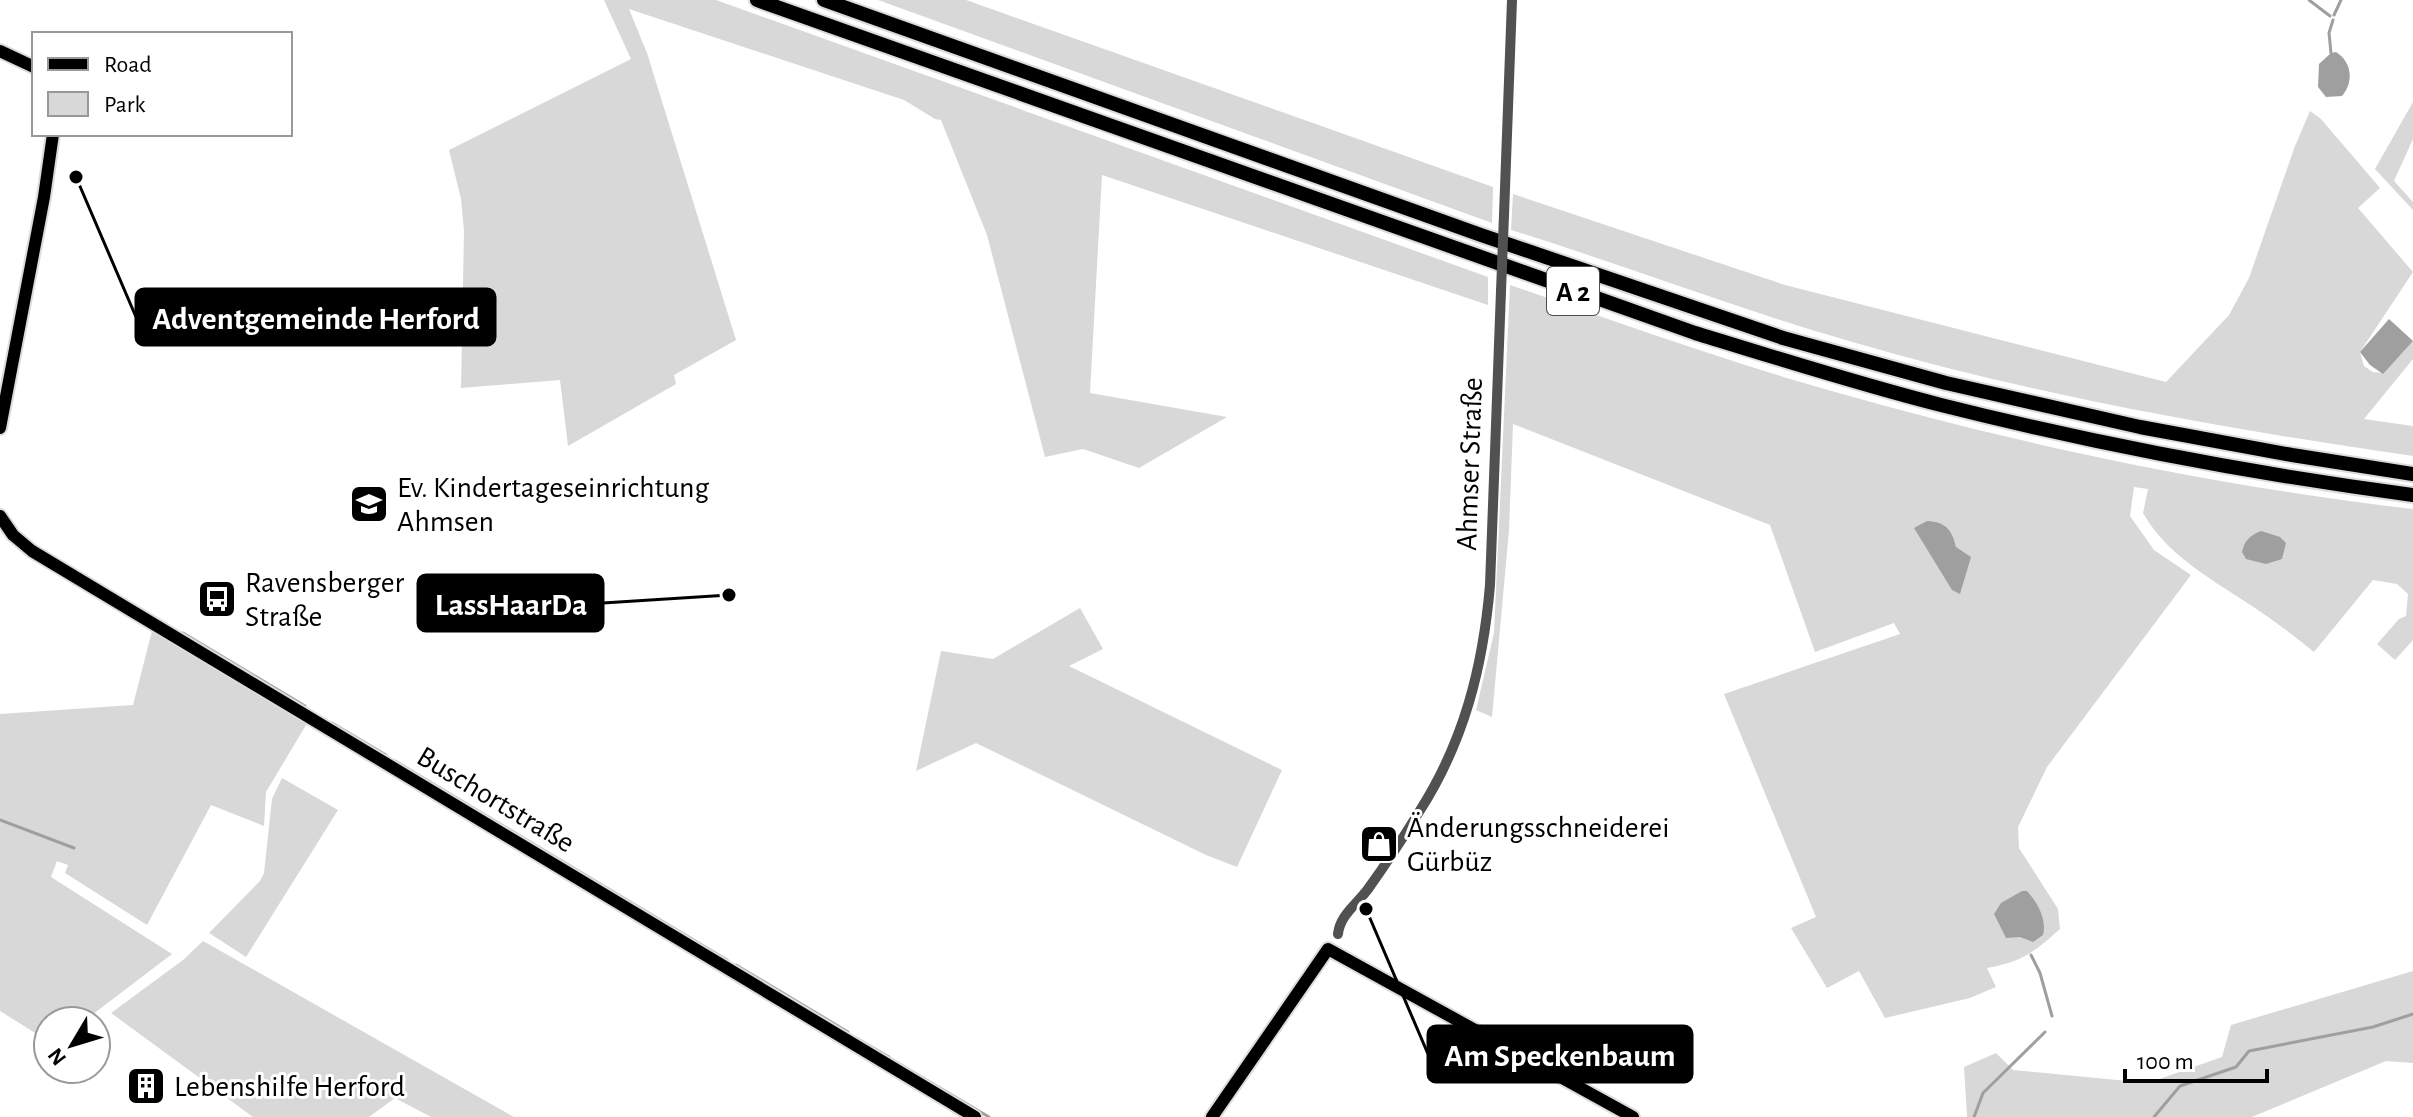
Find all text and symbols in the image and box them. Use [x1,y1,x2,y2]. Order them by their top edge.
legend [32,32,292,136]
text: Road [104,53,152,77]
text: Park [104,93,145,117]
road number: A 2 [1547,267,1599,315]
callout: Adventgemeinde Herford [136,289,495,345]
text: Adventgemeinde Herford [152,303,480,335]
street label: Ahmser Straße [1452,377,1488,551]
place label: Ev. Kindertageseinrichtung Ahmsen [397,473,710,537]
school or university icon: Ev. Kindertageseinrichtung Ahmsen [348,483,390,525]
place label: Ravensberger Straße [245,568,405,632]
callout: LassHaarDa [418,575,603,631]
bus stop icon: Ravensberger Straße [196,578,238,620]
text: LassHaarDa [435,589,587,621]
street label: Buschortstraße [412,741,579,858]
place label: Änderungsschneiderei Gürbüz [1407,812,1669,877]
shop icon: Änderungsschneiderei Gürbüz [1358,823,1400,865]
north arrow [32,1005,112,1085]
callout: Am Speckenbaum [1428,1026,1692,1082]
scale bar [2125,1033,2267,1083]
text: Am Speckenbaum [1444,1040,1676,1072]
text: N [44,1044,70,1069]
text: 100 m [2137,1050,2194,1074]
building icon: Lebenshilfe Herford [125,1065,167,1107]
place label: Lebenshilfe Herford [174,1072,405,1102]

